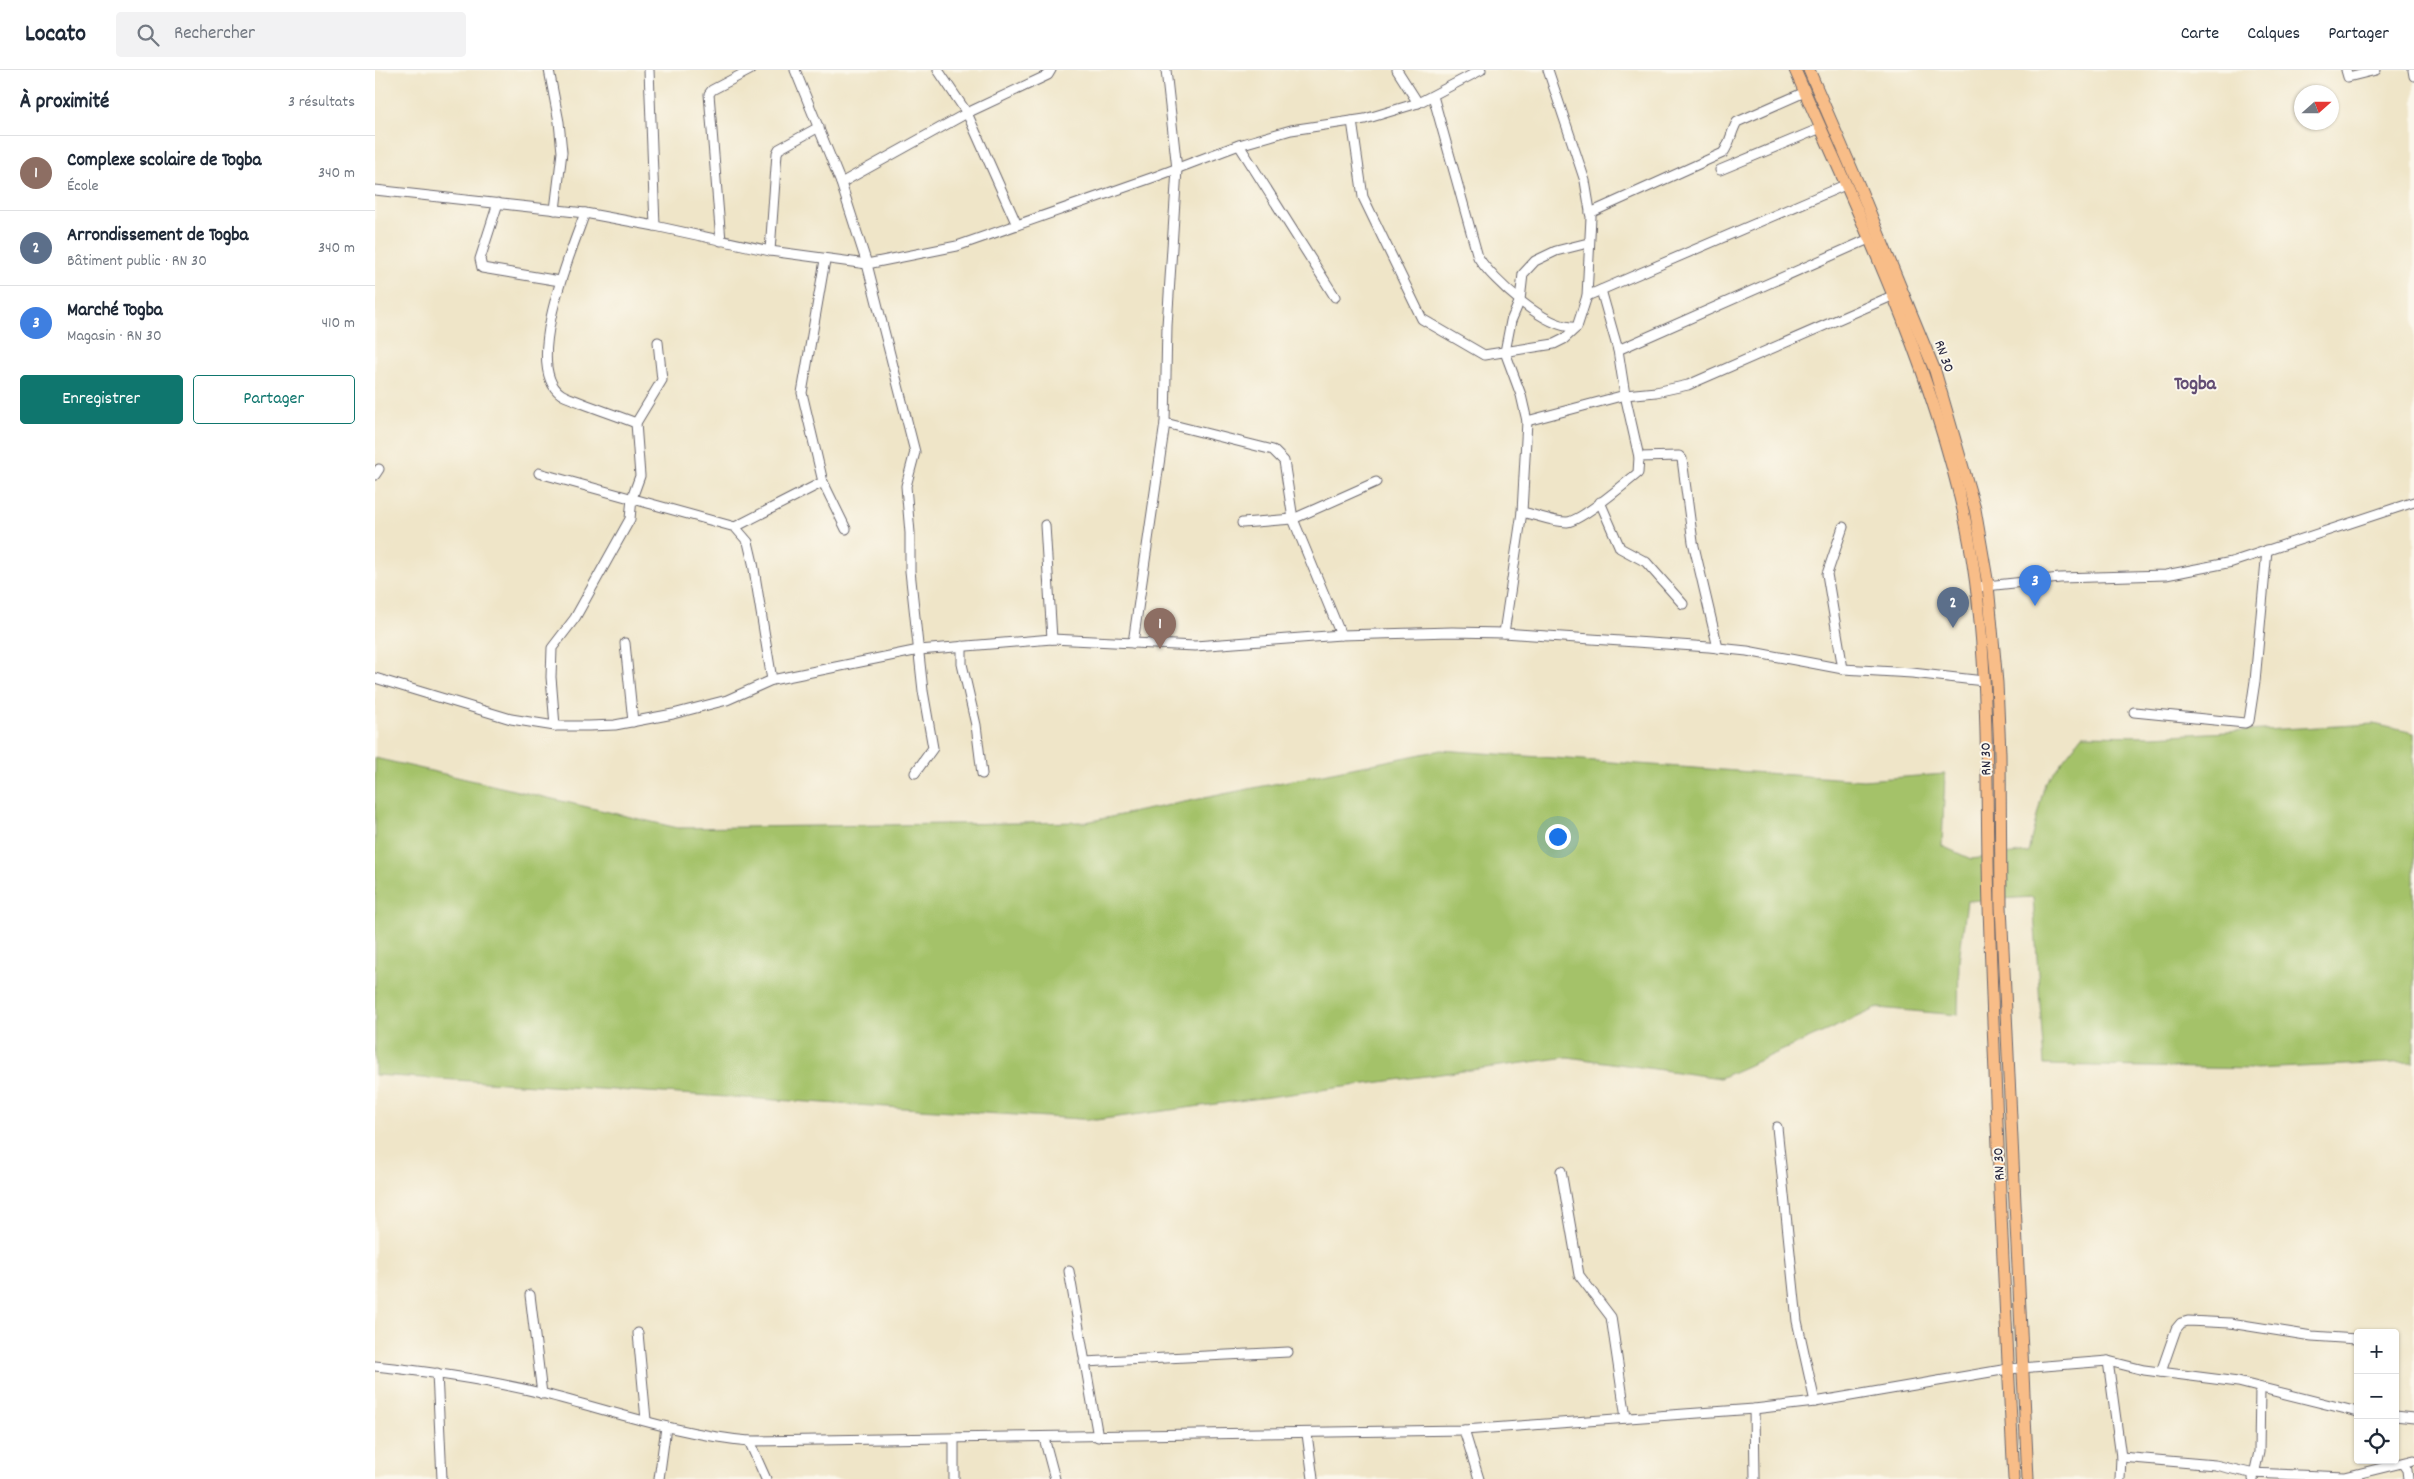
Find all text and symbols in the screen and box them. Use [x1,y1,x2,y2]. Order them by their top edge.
search box [116,12,466,57]
text: Locato [25,18,86,52]
icon: search [134,21,162,49]
text: Rechercher [174,21,255,48]
text: Carte [2181,22,2219,47]
text: Calques [2247,22,2300,47]
text: Partager [2328,22,2389,47]
north arrow [2294,85,2339,130]
text: À proximité [20,88,109,118]
text: 3 résultats [288,91,355,114]
text: Complexe scolaire de Togba [67,148,262,175]
text: 1 [34,162,38,185]
text: 340 m [318,162,355,185]
text: École [67,175,99,198]
text: Arrondissement de Togba [67,223,248,250]
text: 2 [33,237,40,260]
text: 340 m [318,237,355,260]
text: Bâtiment public · RN 30 [67,250,207,273]
text: Marché Togba [67,298,163,325]
text: 3 [32,312,40,335]
text: 410 m [321,312,355,335]
text: Magasin · RN 30 [67,325,162,348]
street label: RN 30 [1927,337,1959,376]
district label: Togba [2174,371,2217,399]
button: Enregistrer [20,375,183,424]
button: Partager [193,375,355,424]
pin: 3 [2019,565,2051,606]
pin: 2 [1937,587,1969,628]
pin: 1 [1144,608,1176,649]
street label: RN 30 [1976,742,1998,776]
your location [1545,824,1571,850]
street label: RN 30 [1988,1147,2012,1181]
map controls [2354,1329,2399,1464]
button: + [2354,1329,2399,1374]
button: − [2354,1374,2399,1419]
button: locate [2354,1419,2399,1464]

